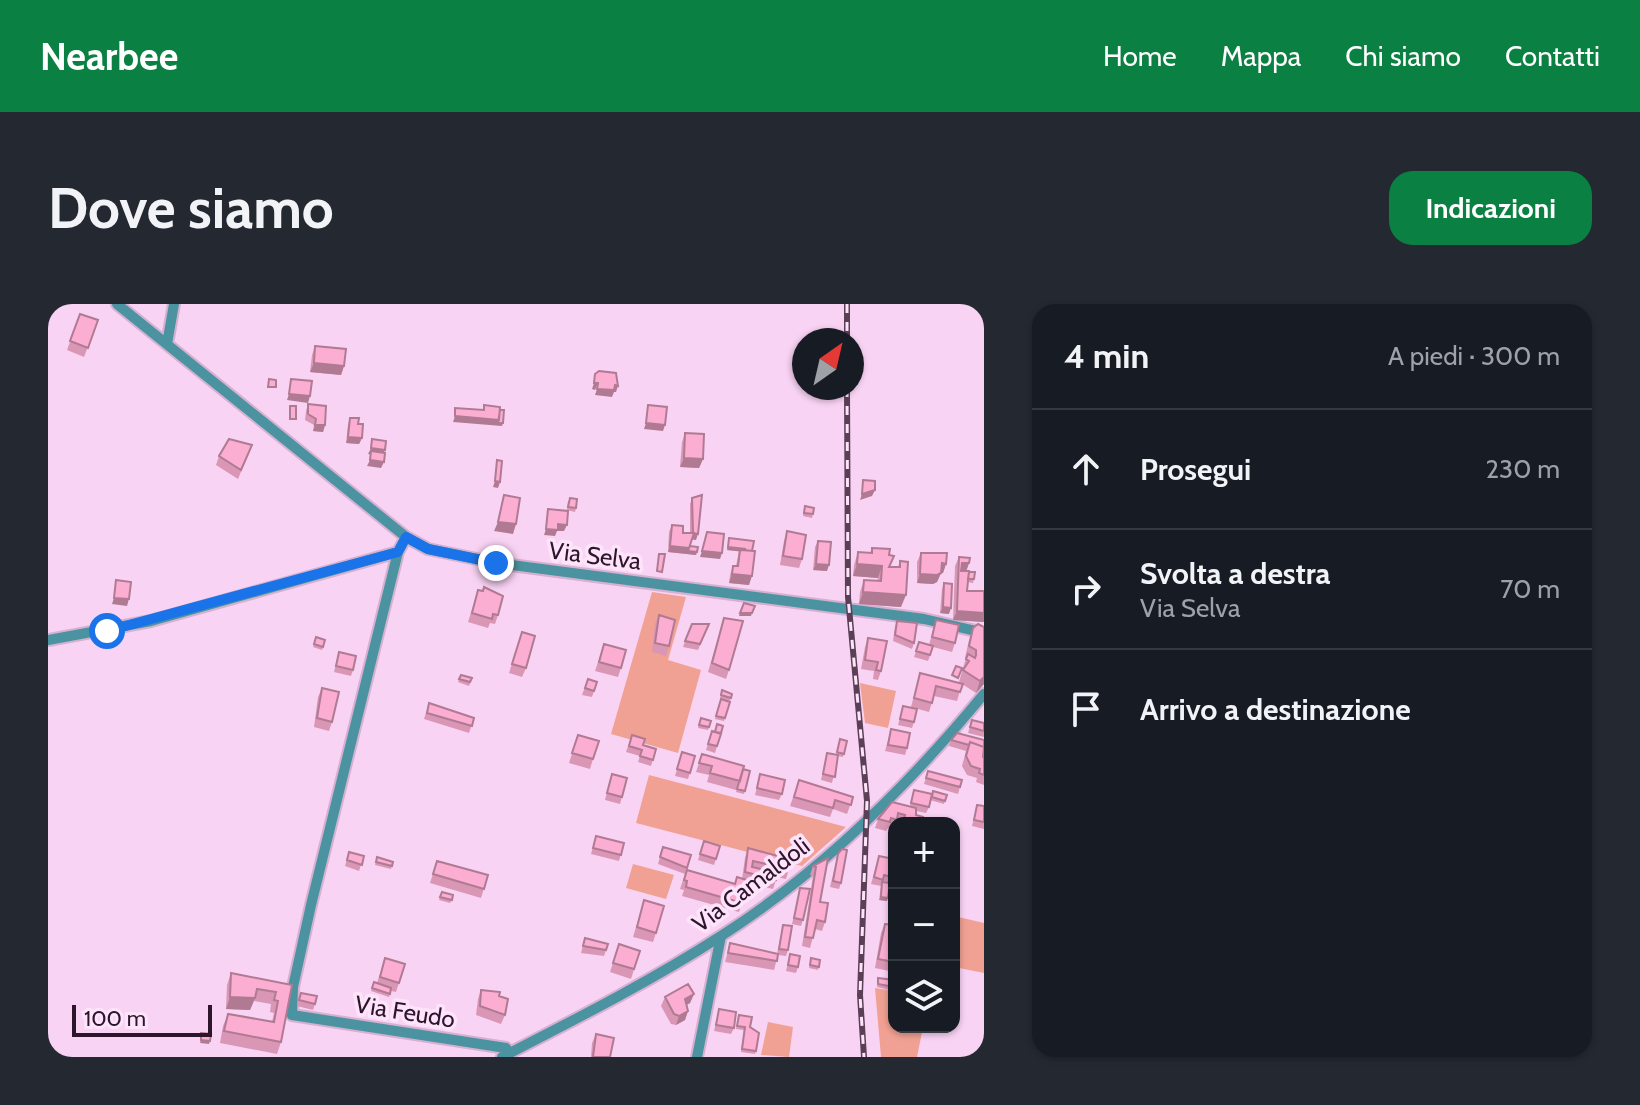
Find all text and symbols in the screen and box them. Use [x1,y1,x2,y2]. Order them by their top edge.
text: Nearbee [40,33,178,80]
text: Home [1103,39,1177,73]
text: Mappa [1221,39,1301,73]
text: Chi siamo [1345,39,1461,73]
text: Contatti [1505,39,1600,73]
button: Indicazioni [1389,171,1592,245]
text: Dove siamo [48,174,334,242]
north arrow [792,328,864,400]
text: 4 min [1064,335,1149,377]
text: A piedi · 300 m [1388,340,1560,372]
icon: ahead [1064,447,1108,491]
text: Prosegui [1140,451,1251,488]
text: 230 m [1486,453,1560,485]
street label: Via Selva [547,535,643,576]
route end [478,545,514,581]
text: Svolta a destra [1140,555,1331,592]
icon: right [1064,567,1108,611]
text: 70 m [1500,573,1560,605]
text: Via Selva [1140,592,1240,624]
route start [89,613,125,649]
icon: arrive [1064,687,1108,731]
text: Arrivo a destinazione [1140,691,1411,728]
map controls [888,817,960,1033]
button: + [888,817,960,889]
street label: Via Camaldoli [686,831,815,938]
button: − [888,889,960,961]
button: layers [888,961,960,1033]
street label: Via Feudo [353,989,457,1034]
scale bar [72,1001,212,1037]
text: 100 m [84,1005,146,1032]

